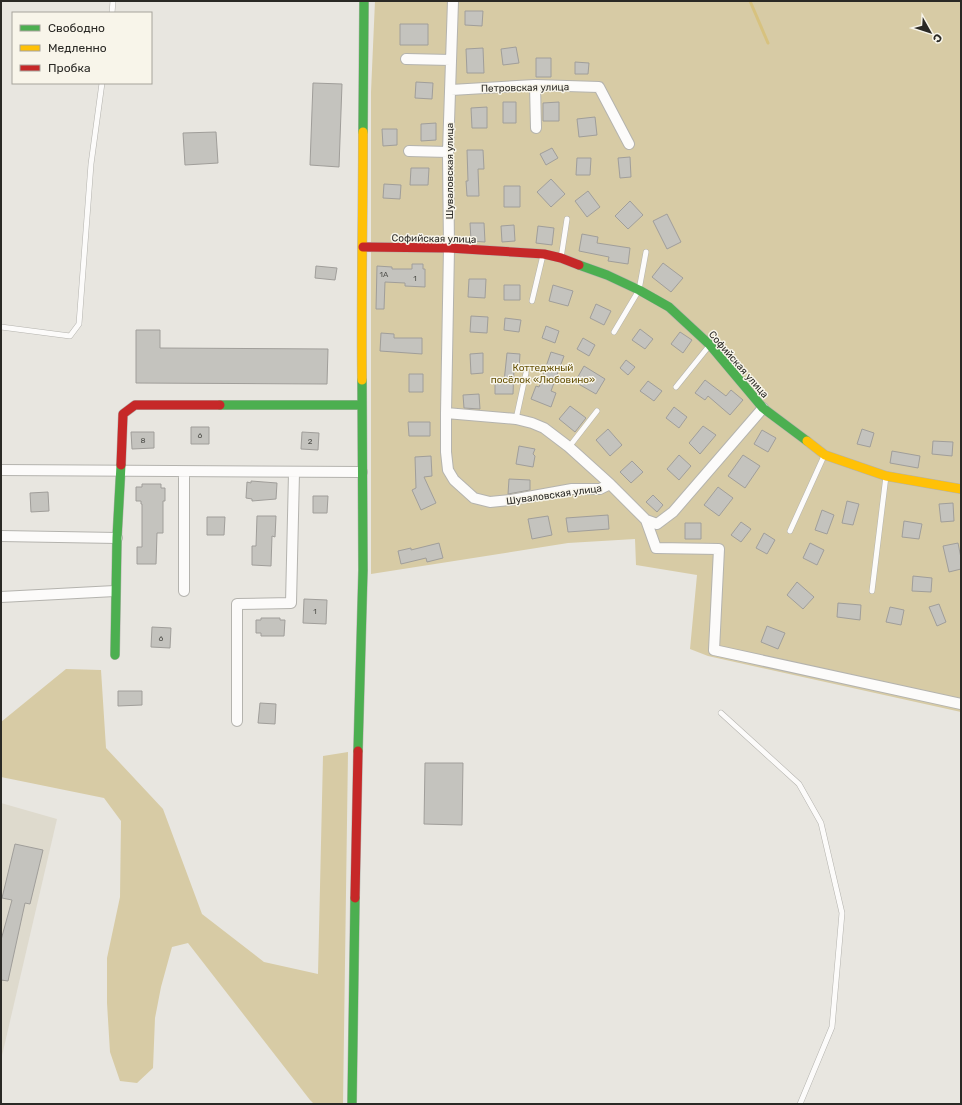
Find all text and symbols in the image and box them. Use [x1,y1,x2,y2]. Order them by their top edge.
legend [12,12,152,84]
north arrow [910,12,950,52]
text: Свободно [48,21,105,35]
text: С [930,31,945,45]
text: Медленно [48,41,107,55]
text: Пробка [48,61,91,75]
street label: Петровская улица [481,81,569,95]
street label: Шуваловская улица [444,123,456,219]
street label: Софийская улица [391,232,476,246]
house number: 1А [380,270,389,279]
house number: 1 [413,274,417,283]
street label: Софийская улица [706,329,771,401]
park label: Коттеджный посёлок «Любовино» [491,362,595,386]
house number: 6 [198,431,203,440]
house number: 8 [140,436,146,445]
house number: 2 [308,437,313,446]
street label: Шуваловская улица [506,482,603,508]
house number: 1 [313,607,317,616]
house number: 6 [159,634,164,643]

